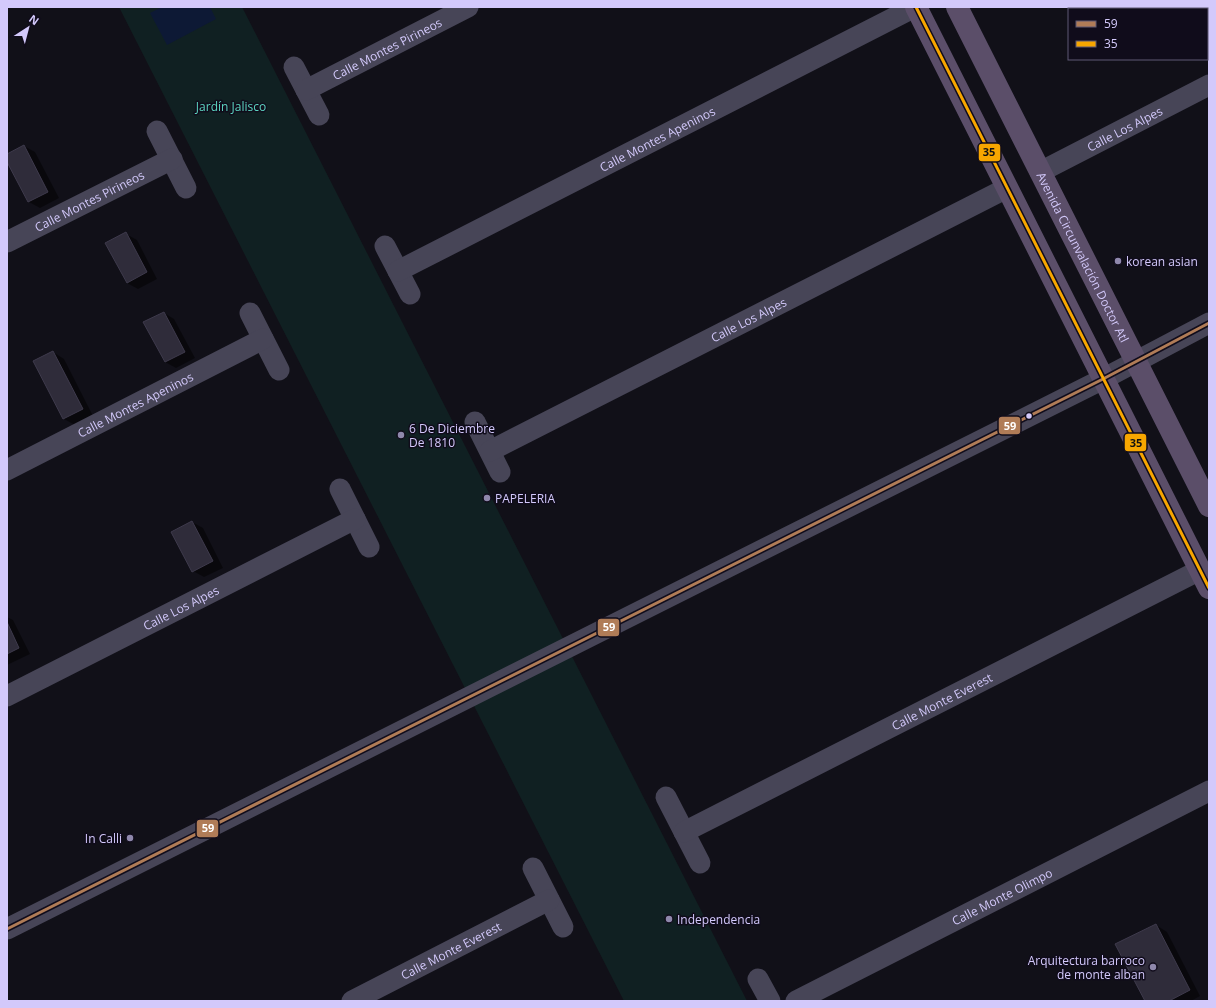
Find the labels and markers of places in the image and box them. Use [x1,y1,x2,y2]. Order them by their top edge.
place label: korean asian [1126,253,1198,270]
marker: korean asian [1113,256,1123,266]
unlabelled marker [1024,411,1034,421]
place label: 6 De Diciembre De 1810 [409,420,495,451]
marker: 6 De Diciembre De 1810 [396,430,406,440]
place label: PAPELERIA [495,490,555,507]
marker: PAPELERIA [482,493,492,503]
place label: In Calli [85,830,122,847]
marker: In Calli [125,833,135,843]
place label: Independencia [677,911,760,928]
marker: Independencia [664,914,674,924]
place label: Arquitectura barroco de monte alban [1028,952,1145,983]
marker: Arquitectura barroco de monte alban [1148,962,1158,972]

